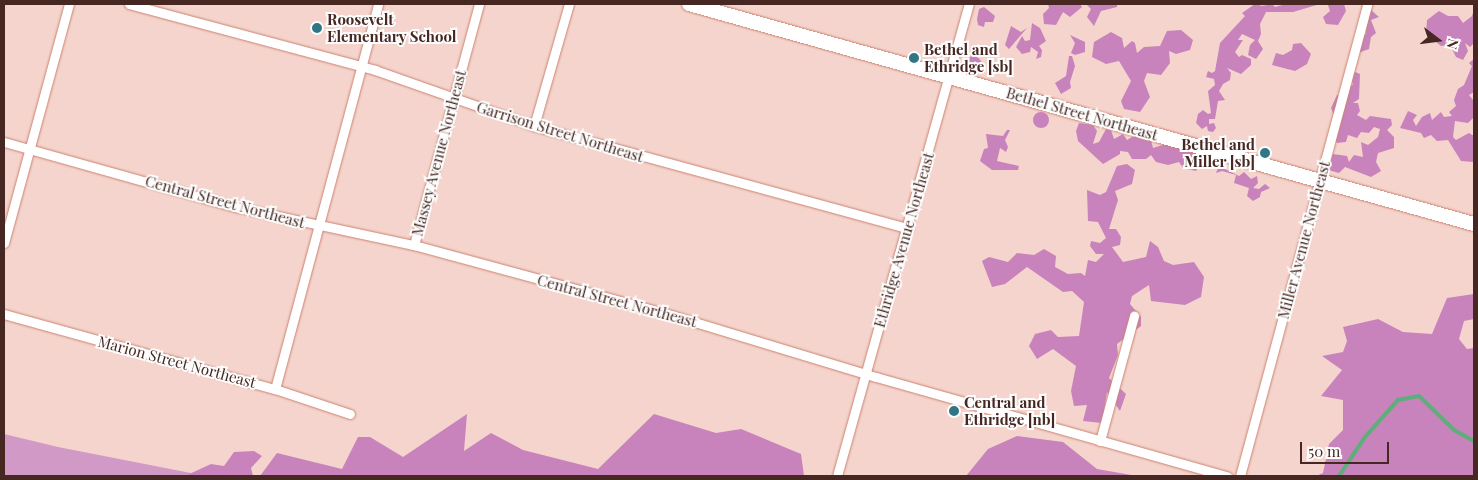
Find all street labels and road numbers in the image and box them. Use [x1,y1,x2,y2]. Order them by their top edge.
street label: Massey Avenue Northeast [408,67,470,239]
street label: Bethel Street Northeast [1004,84,1160,144]
street label: Garrison Street Northeast [474,98,646,166]
street label: Ethridge Avenue Northeast [870,150,938,330]
street label: Miller Avenue Northeast [1274,159,1334,321]
street label: Central Street Northeast [143,172,307,232]
street label: Central Street Northeast [535,271,699,331]
street label: Marion Street Northeast [96,332,258,392]

